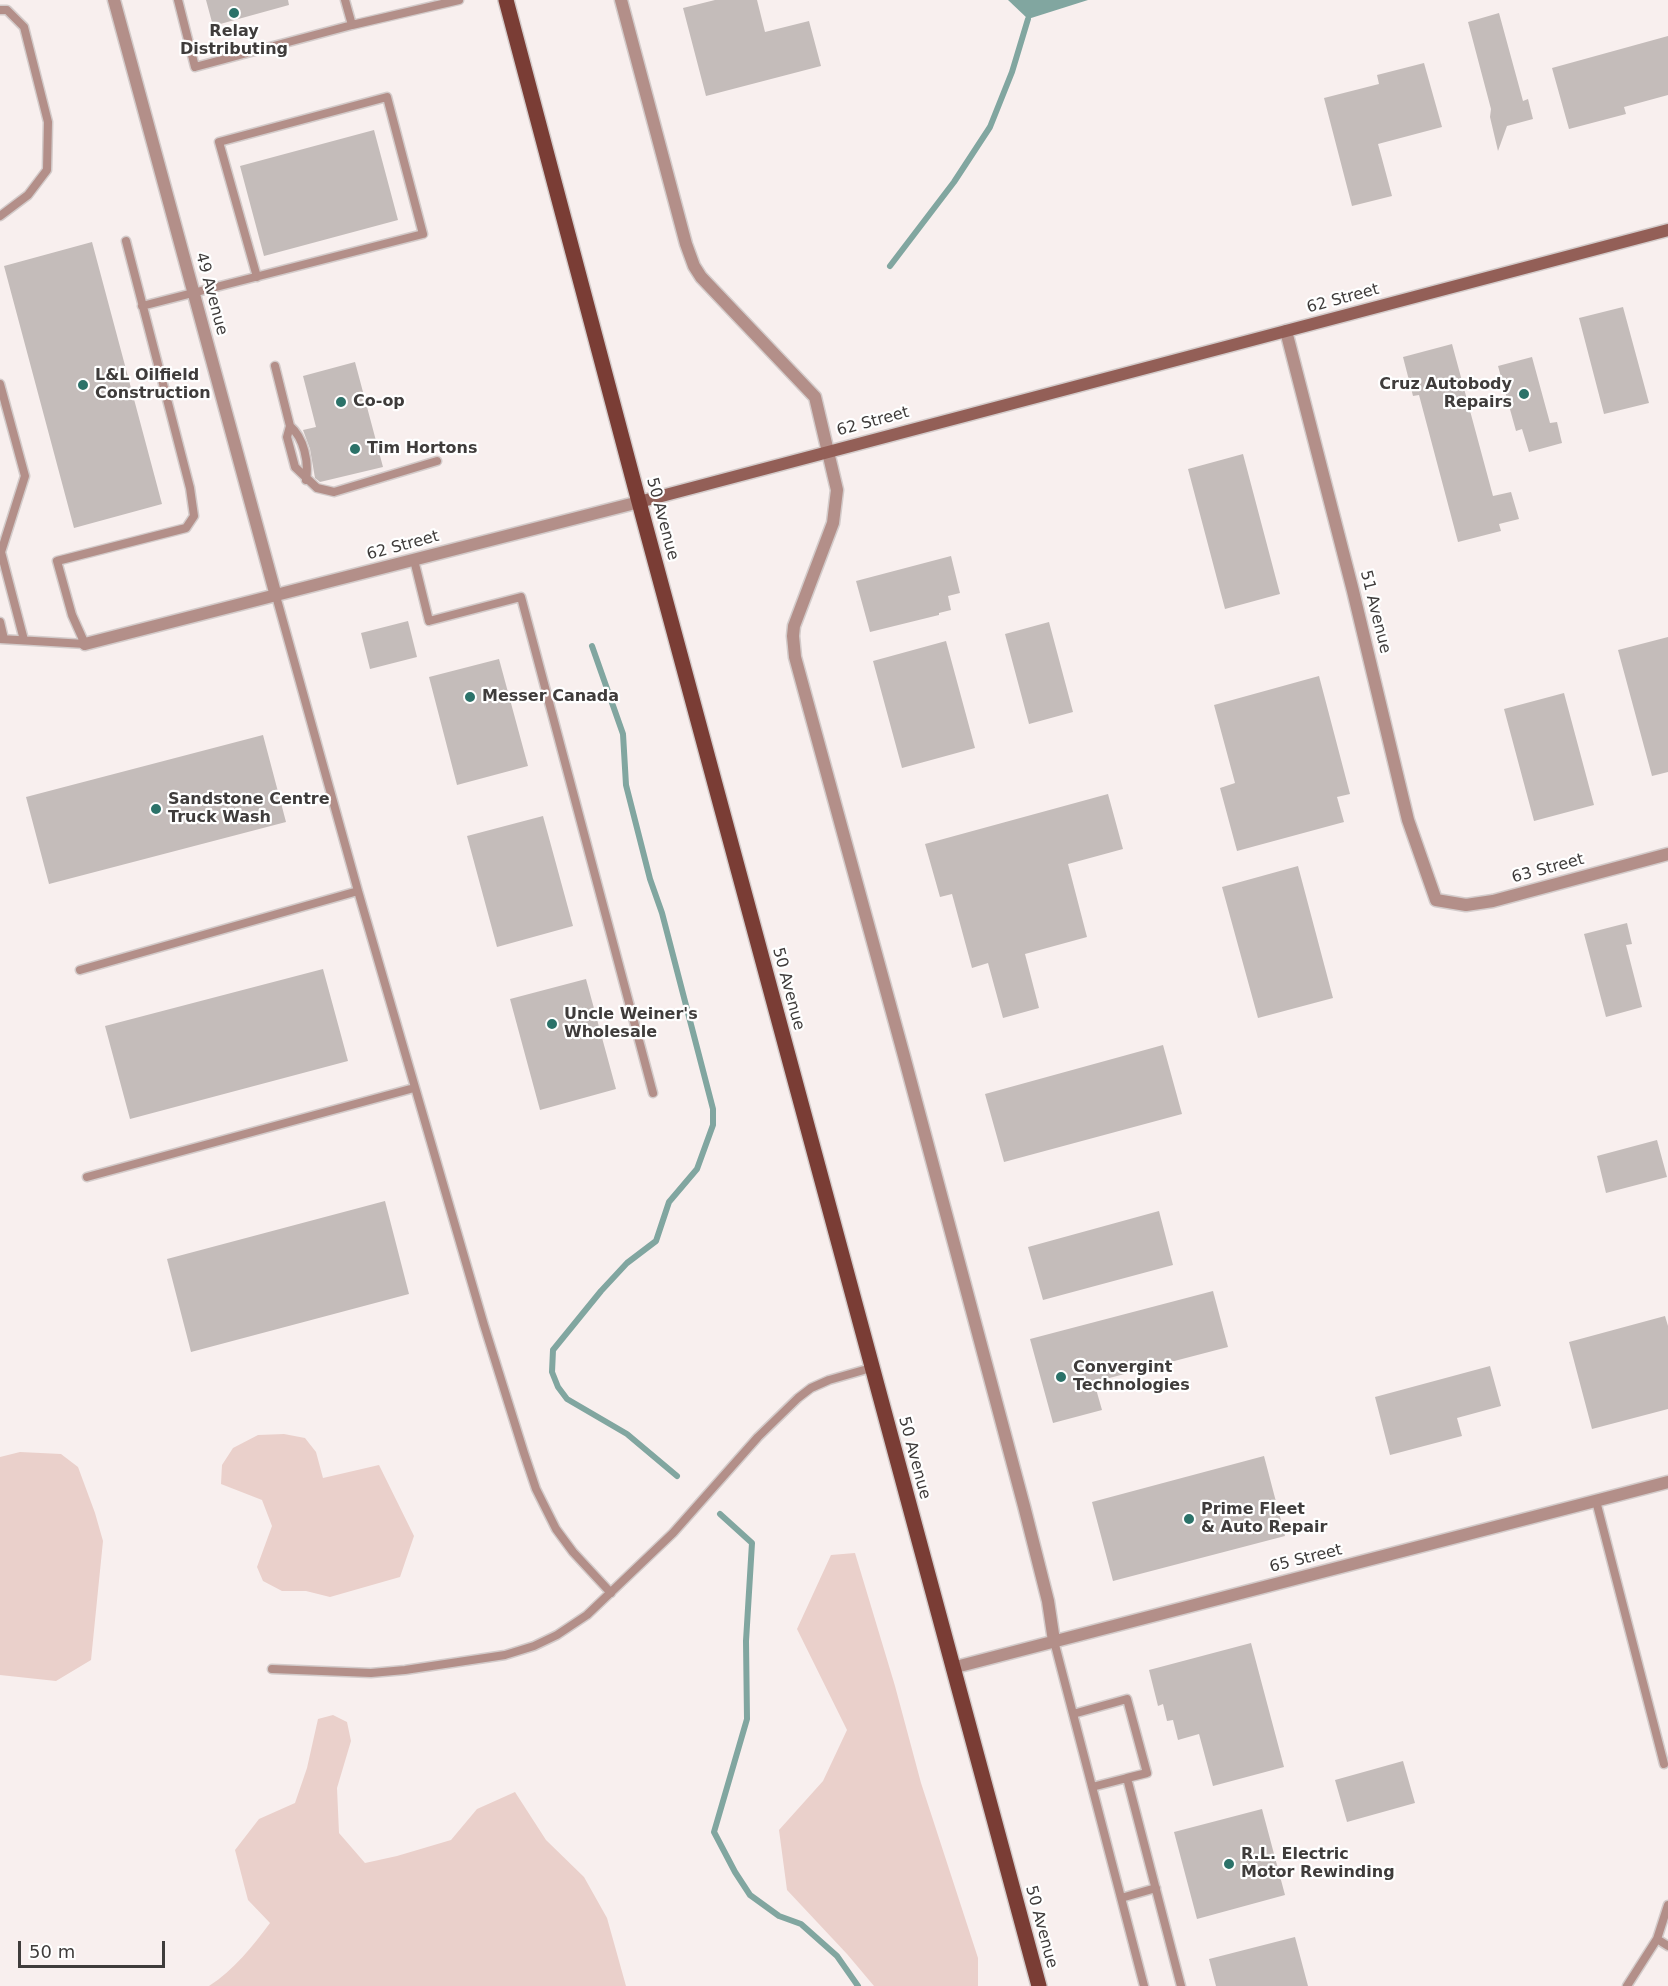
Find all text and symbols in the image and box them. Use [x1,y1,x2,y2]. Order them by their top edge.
marker: Relay Distributing [227,6,241,20]
place label: Relay Distributing [180,22,288,60]
street label: 49 Avenue [191,251,231,337]
street label: 62 Street [1305,280,1381,318]
place label: L&L Oilfield Construction [95,366,211,404]
place label: Cruz Autobody Repairs [1379,375,1512,413]
marker: L&L Oilfield Construction [76,378,90,392]
marker: Cruz Autobody Repairs [1517,387,1531,401]
place label: Co-op [353,392,405,412]
marker: Co-op [334,395,348,409]
street label: 62 Street [835,403,911,441]
place label: Tim Hortons [367,439,477,459]
marker: Tim Hortons [348,442,362,456]
street label: 50 Avenue [642,476,682,562]
street label: 62 Street [365,527,441,565]
street label: 51 Avenue [1355,568,1395,656]
place label: Messer Canada [482,687,619,707]
marker: Messer Canada [463,690,477,704]
place label: Sandstone Centre Truck Wash [168,790,330,828]
marker: Sandstone Centre Truck Wash [149,802,163,816]
street label: 63 Street [1510,850,1586,888]
street label: 50 Avenue [768,946,808,1032]
place label: Uncle Weiner's Wholesale [564,1005,698,1043]
marker: Uncle Weiner's Wholesale [545,1017,559,1031]
place label: Convergint Technologies [1073,1358,1190,1396]
marker: Convergint Technologies [1054,1370,1068,1384]
street label: 50 Avenue [894,1415,934,1501]
place label: Prime Fleet & Auto Repair [1201,1500,1327,1538]
marker: Prime Fleet & Auto Repair [1182,1512,1196,1526]
street label: 65 Street [1268,1541,1344,1577]
place label: R.L. Electric Motor Rewinding [1241,1845,1395,1883]
marker: R.L. Electric Motor Rewinding [1222,1857,1236,1871]
street label: 50 Avenue [1021,1884,1061,1970]
scale bar [21,1929,168,1967]
text: 50 m [29,1941,75,1962]

